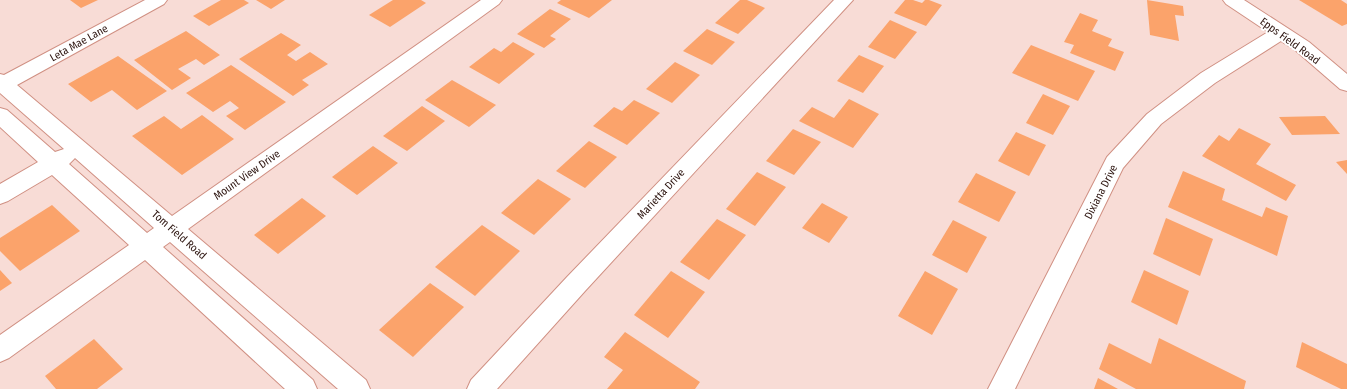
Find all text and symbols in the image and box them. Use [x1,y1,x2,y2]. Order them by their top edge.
street label: Epps Field Road [1258,15,1322,67]
street label: Leta Mae Lane [48,22,110,64]
street label: Mount View Drive [211,147,283,203]
street label: Dixiana Drive [1082,163,1120,221]
street label: Marietta Drive [635,166,687,222]
street label: Tom Field Road [149,208,209,262]

